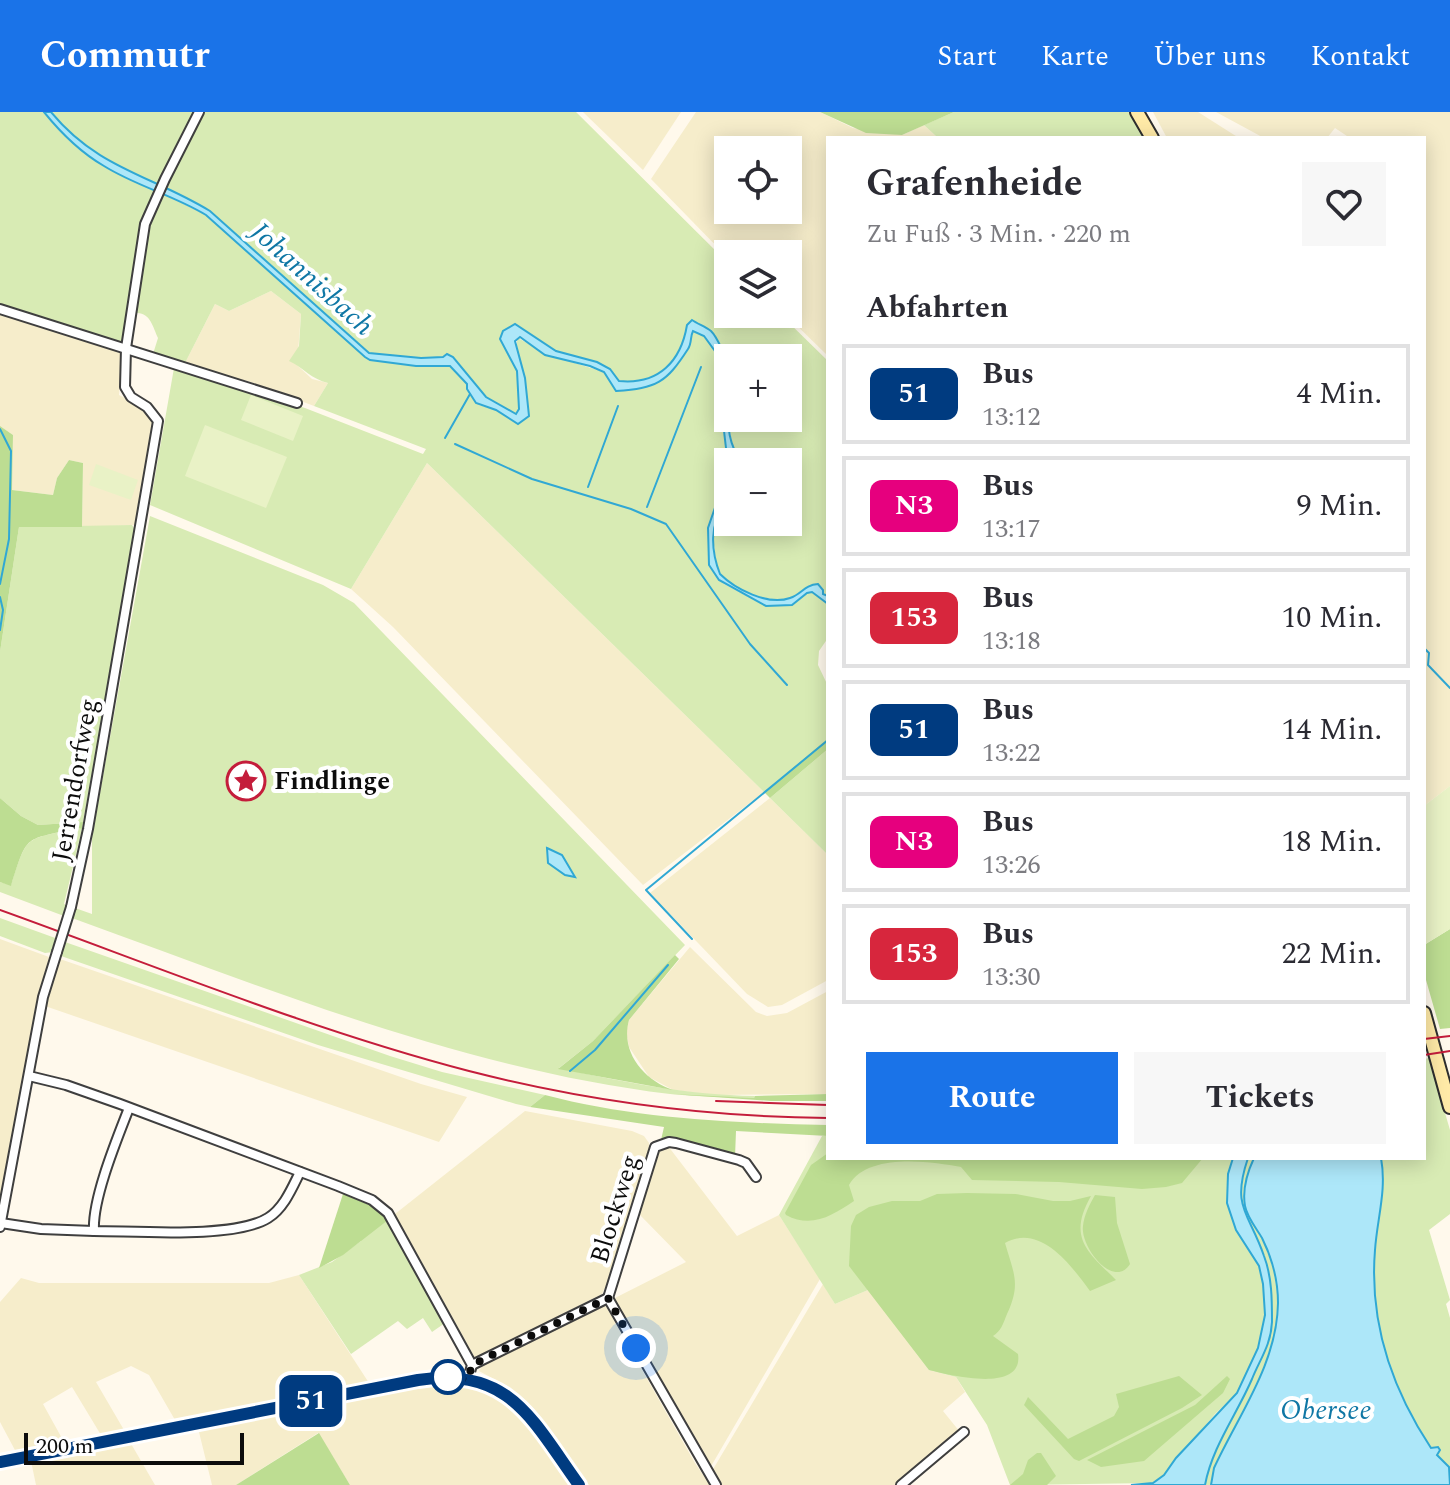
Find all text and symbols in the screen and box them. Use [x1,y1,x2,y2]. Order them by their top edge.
text: Commutr [40,27,210,85]
text: Start [937,35,997,78]
text: Karte [1041,35,1109,78]
text: Über uns [1153,35,1267,78]
text: Kontakt [1311,35,1410,78]
map controls [714,136,802,536]
button: locate [714,136,802,224]
text: Grafenheide [866,155,1083,213]
button: heart [1302,162,1386,246]
water label: Johannisbach [239,210,383,346]
text: Zu Fuß · 3 Min. · 220 m [866,214,1131,254]
button: layers [714,240,802,328]
text: Abfahrten [866,285,1009,331]
button: + [714,344,802,432]
text: Bus [982,351,1034,397]
text: 4 Min. [1296,371,1382,417]
text: 51 [898,372,930,415]
text: 13:12 [982,397,1041,437]
button: − [714,448,802,536]
text: Bus [982,463,1034,509]
text: 9 Min. [1296,483,1382,529]
text: N3 [895,484,933,527]
text: 13:17 [982,509,1041,549]
text: Bus [982,575,1034,621]
text: 10 Min. [1281,595,1382,641]
text: 153 [890,596,938,639]
text: 13:18 [982,621,1041,661]
text: Bus [982,687,1034,733]
street label: Jerrendorfweg [41,695,109,865]
text: 14 Min. [1281,707,1382,753]
text: 51 [898,708,930,751]
text: 13:22 [982,733,1041,773]
place icon: Findlinge [225,760,267,802]
place label: Findlinge [274,761,390,801]
text: Bus [982,799,1034,845]
text: 18 Min. [1281,819,1382,865]
text: N3 [895,820,933,863]
text: 13:26 [982,845,1041,885]
text: Bus [982,911,1034,957]
text: 22 Min. [1281,931,1382,977]
text: 153 [890,932,938,975]
text: 13:30 [982,957,1041,997]
button: Route [866,1052,1118,1144]
button: Tickets [1134,1052,1386,1144]
street label: Blockweg [580,1150,650,1268]
your location [616,1328,656,1368]
unlabelled marker [431,1360,465,1394]
line badge: 51 [275,1375,347,1427]
text: 51 [295,1379,327,1422]
water label: Obersee [1280,1389,1372,1432]
scale bar [24,1429,244,1465]
text: 200 m [36,1430,93,1463]

